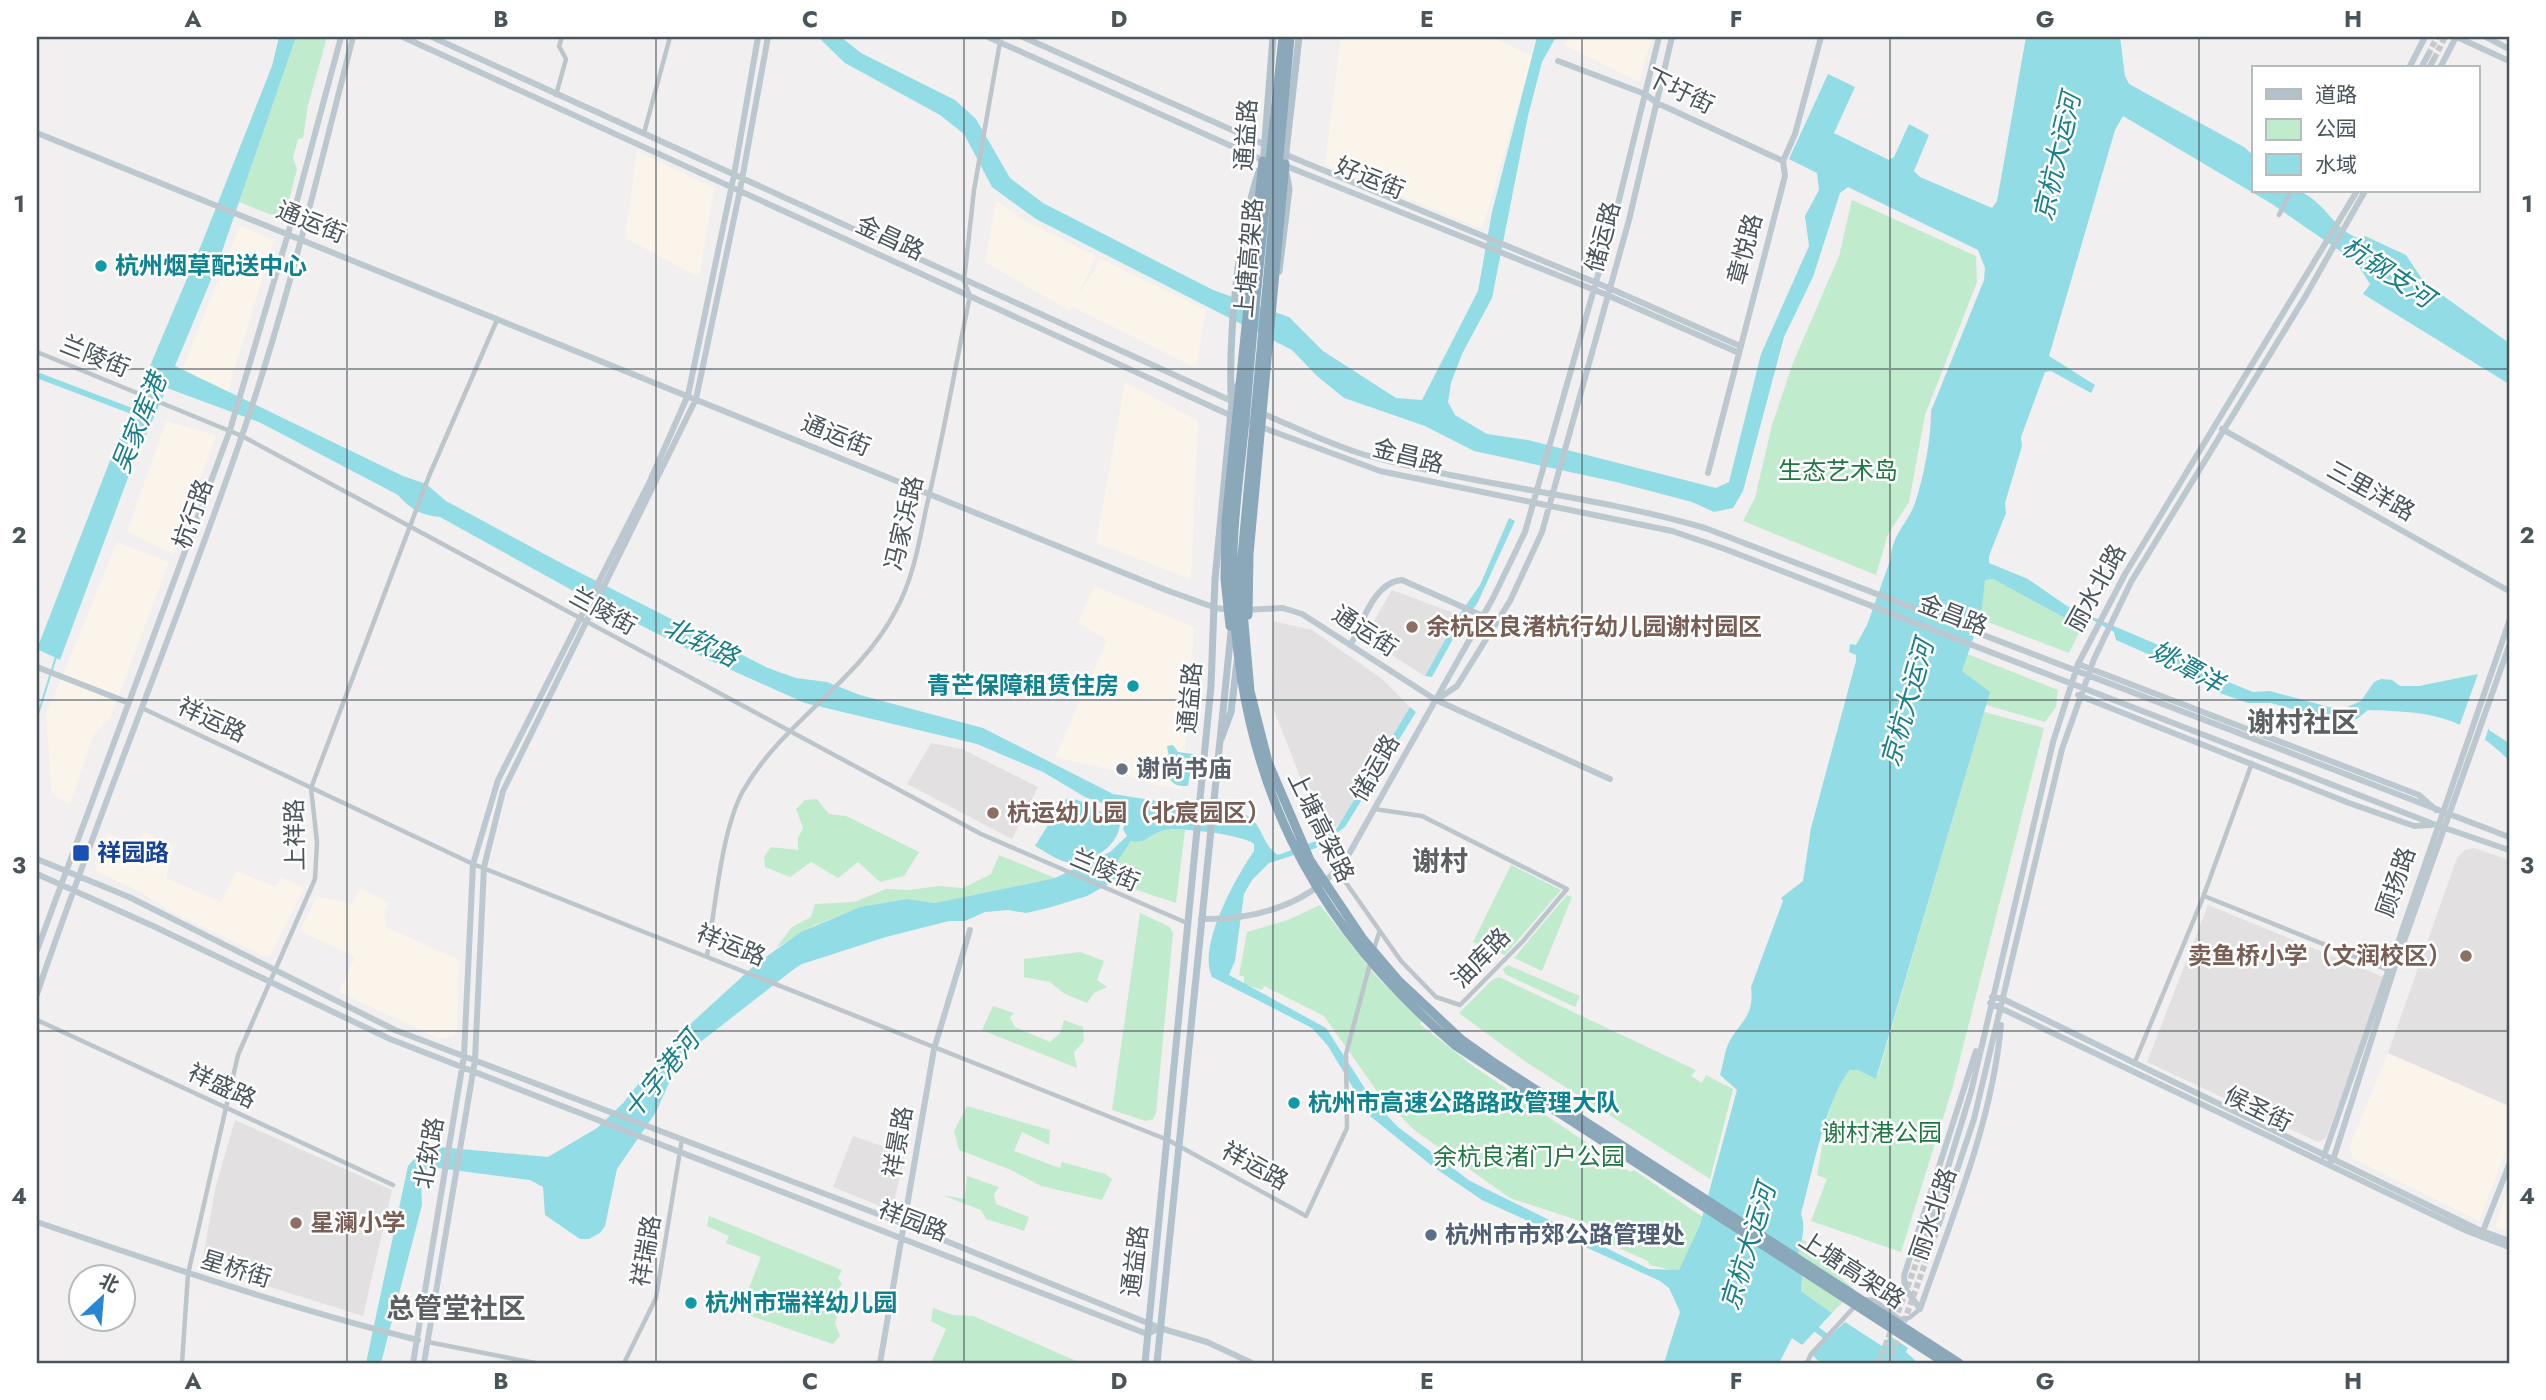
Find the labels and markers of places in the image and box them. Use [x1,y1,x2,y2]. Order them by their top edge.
place label: 杭州烟草配送中心 [115,248,307,283]
marker: 杭州烟草配送中心 [93,258,109,274]
place label: 余杭区良渚杭行幼儿园谢村园区 [1426,609,1762,644]
marker: 余杭区良渚杭行幼儿园谢村园区 [1404,619,1420,635]
place label: 青芒保障租赁住房 [927,668,1119,703]
marker: 青芒保障租赁住房 [1125,678,1141,694]
place label: 谢尚书庙 [1136,751,1232,786]
marker: 谢尚书庙 [1114,761,1130,777]
place label: 杭运幼儿园（北宸园区） [1007,795,1271,830]
marker: 杭运幼儿园（北宸园区） [985,805,1001,821]
place label: 祥园路 [97,835,169,870]
marker: 祥园路 [71,843,91,863]
place label: 卖鱼桥小学（文润校区） [2188,938,2452,973]
marker: 卖鱼桥小学（文润校区） [2458,948,2474,964]
place label: 杭州市高速公路路政管理大队 [1308,1085,1620,1120]
marker: 杭州市高速公路路政管理大队 [1286,1095,1302,1111]
place label: 星澜小学 [310,1205,406,1240]
marker: 星澜小学 [288,1215,304,1231]
place label: 杭州市市郊公路管理处 [1445,1217,1685,1252]
marker: 杭州市市郊公路管理处 [1423,1227,1439,1243]
place label: 杭州市瑞祥幼儿园 [705,1285,897,1320]
marker: 杭州市瑞祥幼儿园 [683,1295,699,1311]

